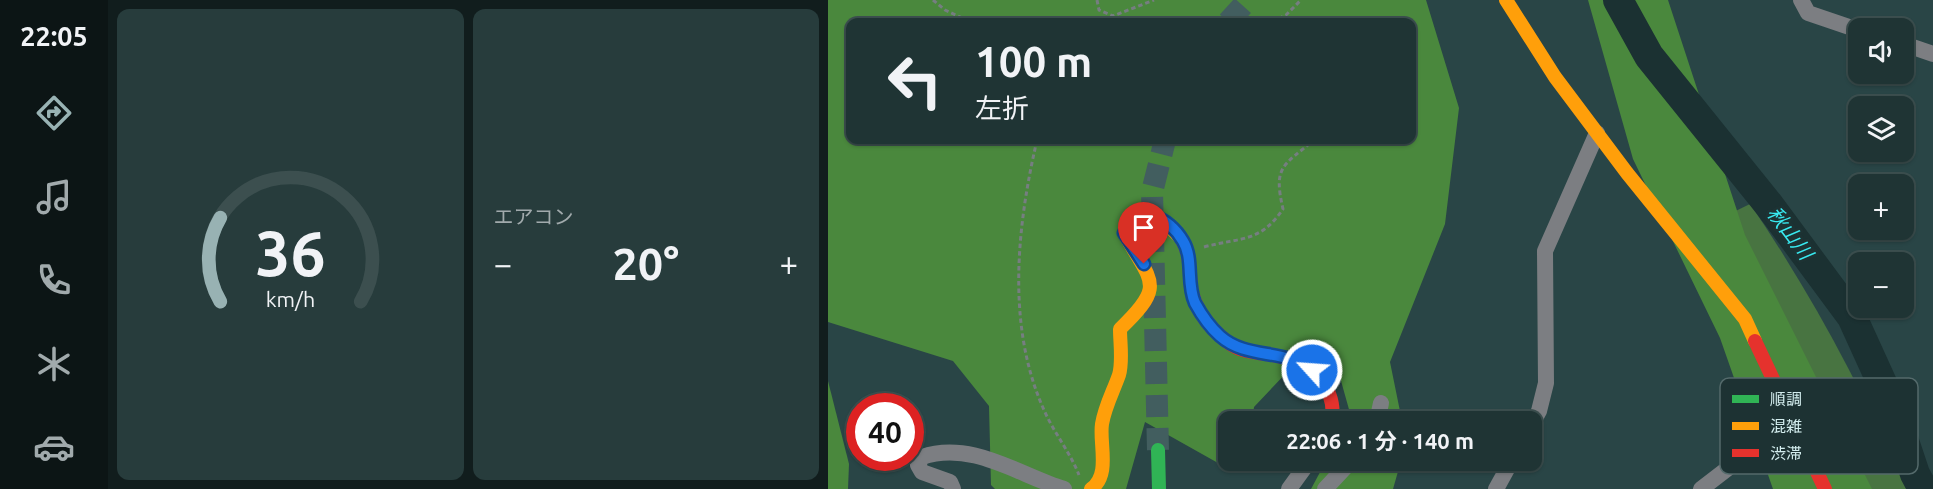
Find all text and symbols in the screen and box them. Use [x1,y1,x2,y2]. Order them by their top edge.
map controls [1848,18,1914,318]
button: sound [1848,18,1914,84]
text: 22:05 [20,21,88,51]
text: 100 m [975,38,1092,85]
icon: left [876,42,954,120]
icon: directions [33,92,75,134]
text: 左折 [975,93,1029,123]
button: layers [1848,96,1914,162]
button: + [1848,174,1914,240]
icon: music [33,176,75,218]
pin [1118,202,1169,264]
water label: 秋山川 [1763,202,1819,265]
text: エアコン [494,205,574,228]
icon: arrive [1127,211,1160,244]
text: 36 [255,218,325,288]
text: 20° [612,238,679,289]
text: − [494,245,512,282]
text: + [779,245,798,282]
button: − [1848,252,1914,318]
icon: phone [33,259,75,301]
text: km/h [265,287,315,311]
position arrow [1280,338,1344,402]
icon: climate [33,343,75,385]
legend [1720,378,1918,474]
text: 順調 [1770,390,1802,408]
speed limit sign: 40 [846,393,924,471]
text: 混雑 [1770,417,1802,435]
icon: car [33,426,75,468]
text: 22:06 · 1 分 · 140 m [1286,428,1474,453]
text: 渋滞 [1770,444,1802,462]

